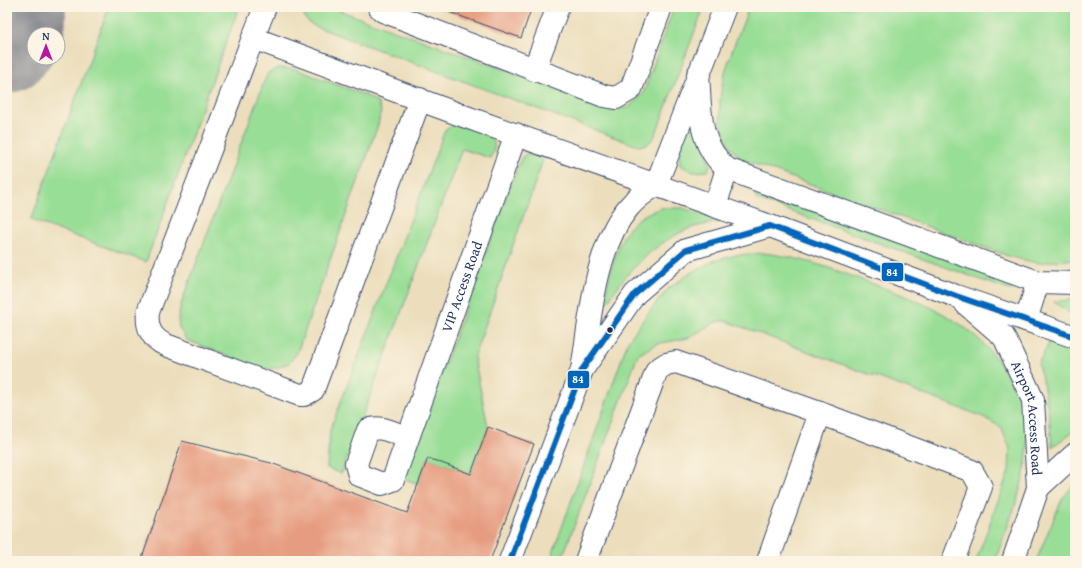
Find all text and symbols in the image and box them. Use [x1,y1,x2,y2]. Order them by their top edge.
north arrow [26,26,66,66]
text: N [42,28,50,44]
street label: VIP Access Road [436,238,487,335]
line badge: 84 [881,262,904,282]
text: 84 [886,264,898,280]
unlabelled marker [605,325,615,335]
street label: Airport Access Road [1006,357,1047,476]
line badge: 84 [567,370,590,389]
text: 84 [572,371,584,387]

